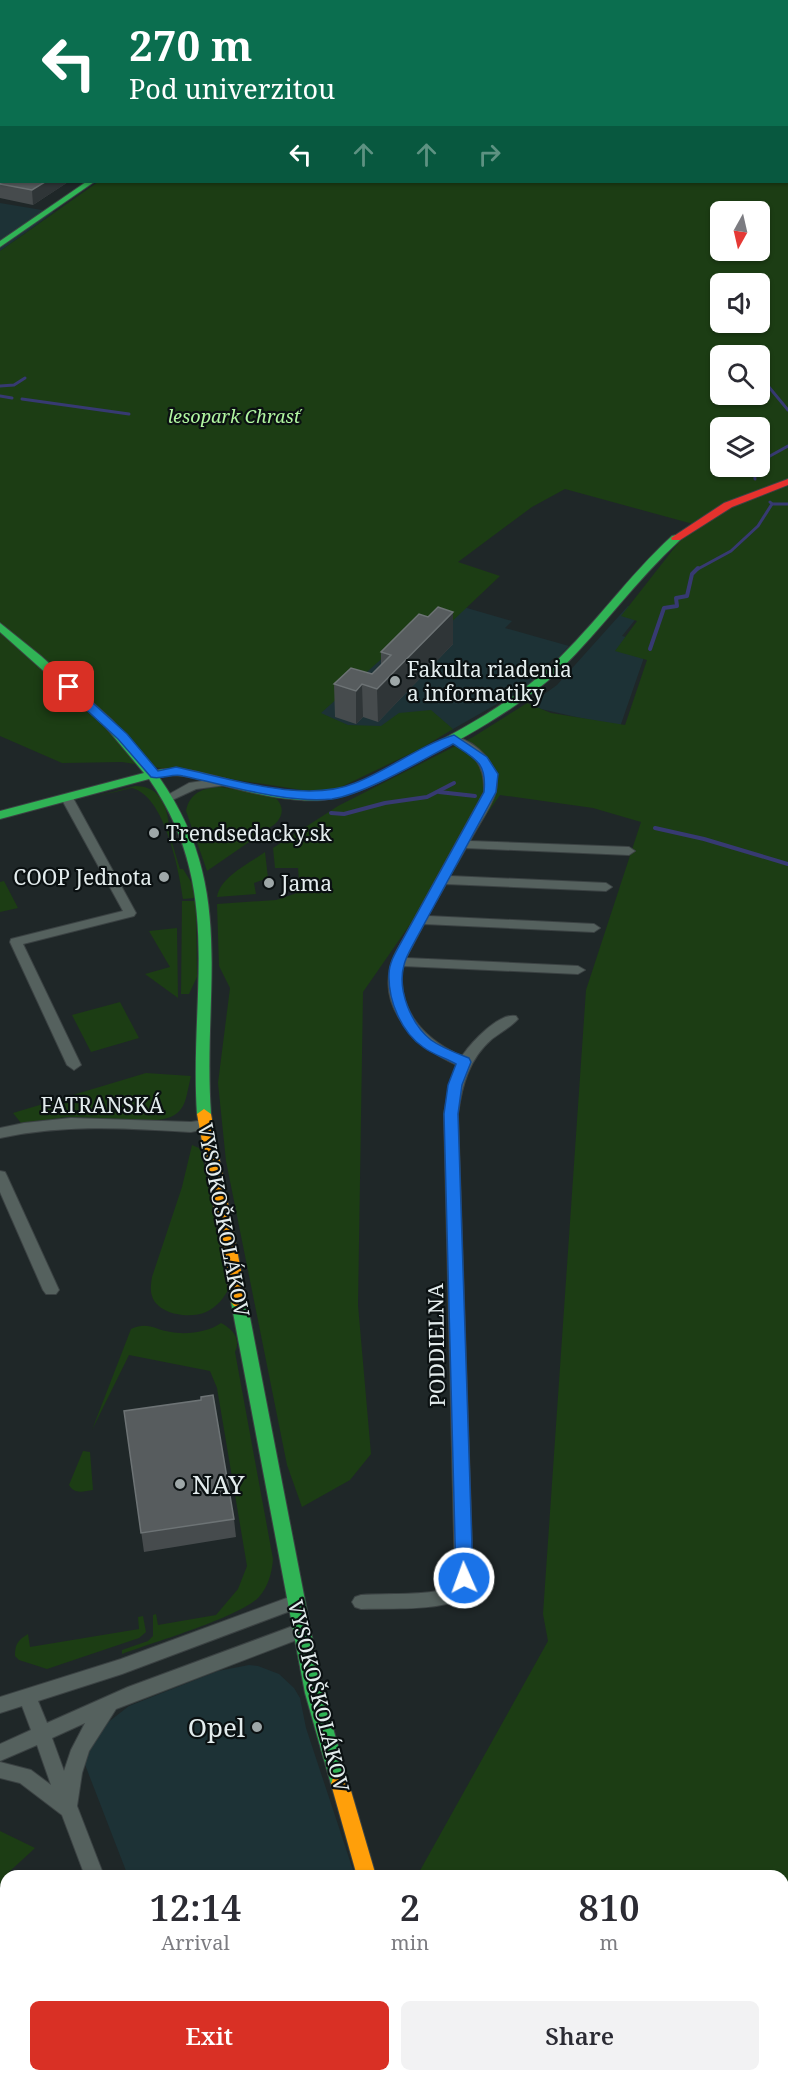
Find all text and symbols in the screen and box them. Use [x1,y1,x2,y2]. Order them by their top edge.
text: 270 m [129,16,253,73]
icon: left [30,24,108,102]
text: Pod univerzitou [129,70,335,107]
icon: left [284,138,317,171]
icon: ahead [347,138,380,171]
icon: ahead [410,138,443,171]
icon: right [473,138,506,171]
north arrow [710,201,770,261]
map controls [710,201,770,477]
button: sound [710,273,770,333]
button: search [710,345,770,405]
park label: lesopark Chrasť [168,404,303,428]
button: layers [710,417,770,477]
place label: Fakulta riadenia a informatiky [407,655,572,707]
pin [43,661,94,712]
icon: arrive [52,670,85,703]
marker: Fakulta riadenia a informatiky [388,674,402,688]
place label: Trendsedacky.sk [166,819,332,847]
marker: Trendsedacky.sk [147,826,161,840]
place label: COOP Jednota [13,863,152,891]
place label: Jama [280,869,332,897]
marker: COOP Jednota [157,870,171,884]
marker: Jama [262,876,276,890]
street label: FATRANSKÁ [41,1091,164,1119]
street label: VYSOKOŠKOLÁKOV [192,1121,257,1320]
street label: PODDIELNA [421,1283,451,1407]
place label: NAY [192,1466,245,1502]
marker: NAY [173,1477,187,1491]
position arrow [432,1546,496,1610]
street label: VYSOKOŠKOLÁKOV [282,1597,357,1796]
place label: Opel [188,1709,245,1745]
marker: Opel [250,1720,264,1734]
text: 12:14 [150,1883,241,1932]
text: 2 [400,1883,420,1932]
text: 810 [579,1883,639,1932]
text: Arrival [161,1929,230,1956]
text: min [391,1929,429,1956]
text: m [600,1929,618,1956]
button: Exit [30,2001,389,2070]
button: Share [401,2001,759,2070]

